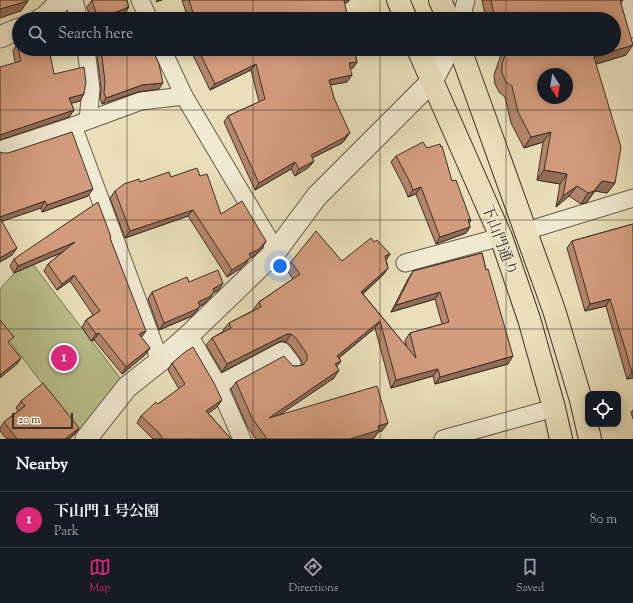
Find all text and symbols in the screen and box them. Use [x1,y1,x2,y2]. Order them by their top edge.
search box [12,12,621,56]
icon: search [26,23,48,45]
text: Search here [58,24,133,45]
north arrow [537,68,573,104]
street label: 下山門通り [475,202,522,279]
your location [270,256,290,276]
pin: 1 [51,343,77,373]
map controls [585,391,621,427]
button: locate [585,391,621,427]
scale bar [12,411,73,430]
text: 20 m [18,412,40,428]
text: Nearby [16,453,68,477]
text: 下山門１号公園 [54,502,159,523]
text: 1 [27,511,31,529]
text: 80 m [590,511,617,529]
text: Park [54,523,79,541]
tab: Map [89,556,111,596]
tab: Directions [289,556,338,596]
tab: Saved [516,556,544,596]

